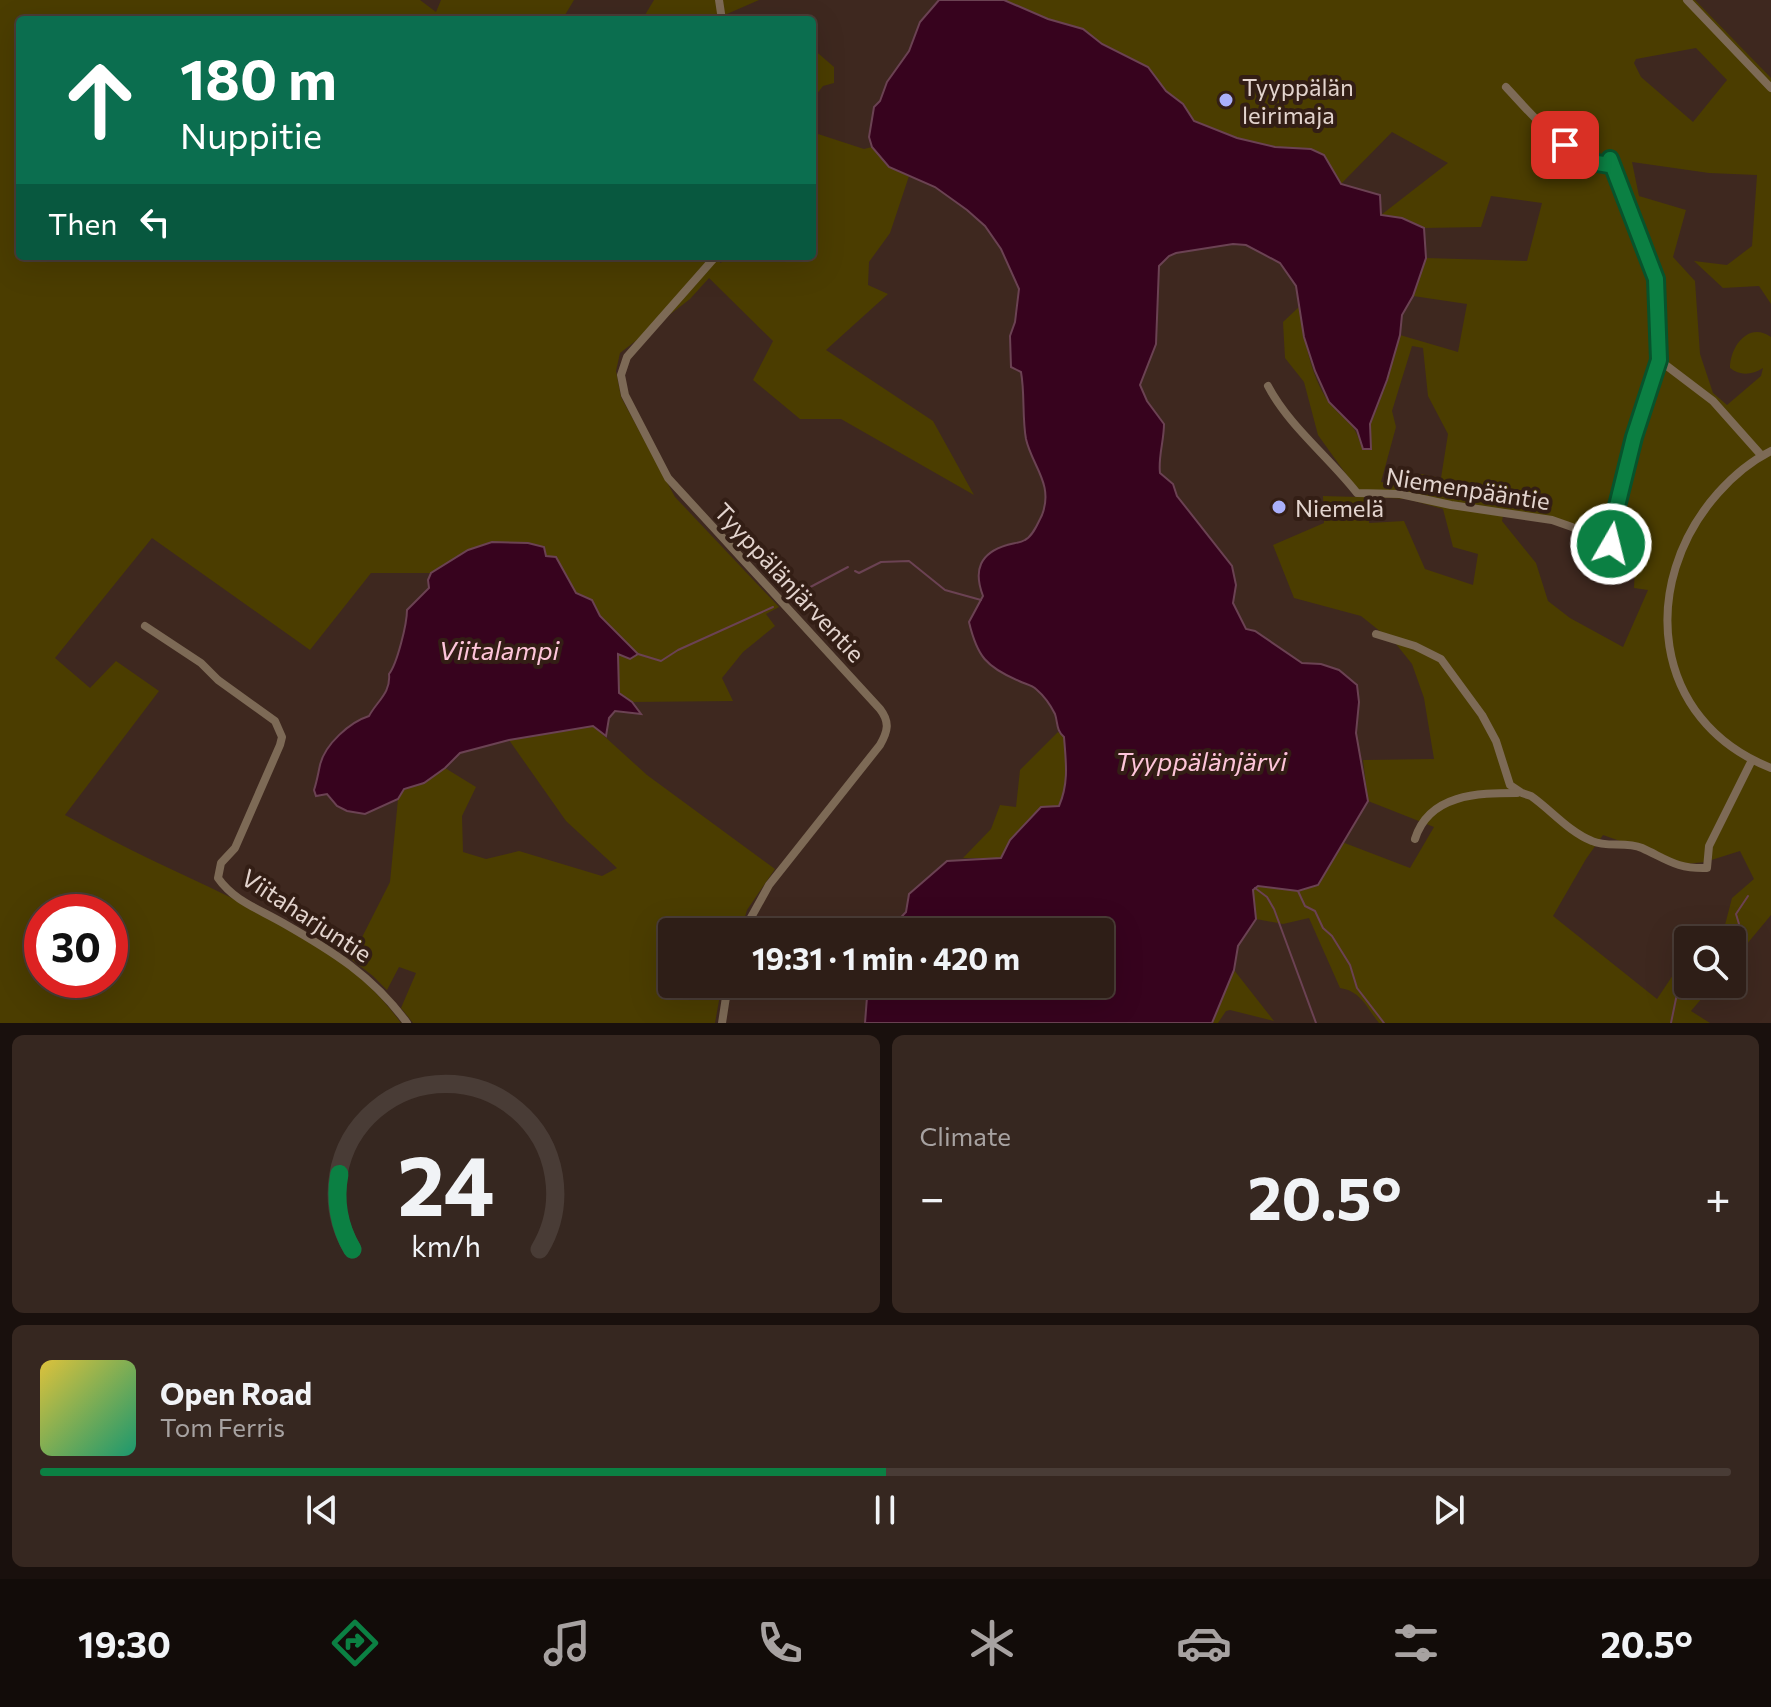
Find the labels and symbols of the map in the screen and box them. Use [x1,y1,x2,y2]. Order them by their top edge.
place label: Tyyppälän leirimaja [1242,72,1354,129]
marker: Tyyppälän leirimaja [1217,91,1235,109]
pin [1531,111,1599,179]
street label: Niemenpääntie [1384,461,1552,515]
place label: Niemelä [1295,493,1384,522]
street label: Tyyppälänjärventie [709,496,871,668]
marker: Niemelä [1270,498,1288,516]
position arrow [1569,502,1653,586]
water label: Viitalampi [439,634,561,665]
water label: Tyyppälänjärvi [1115,745,1288,776]
street label: Viitaharjuntie [237,862,377,968]
speed limit sign: 30 [24,894,128,998]

